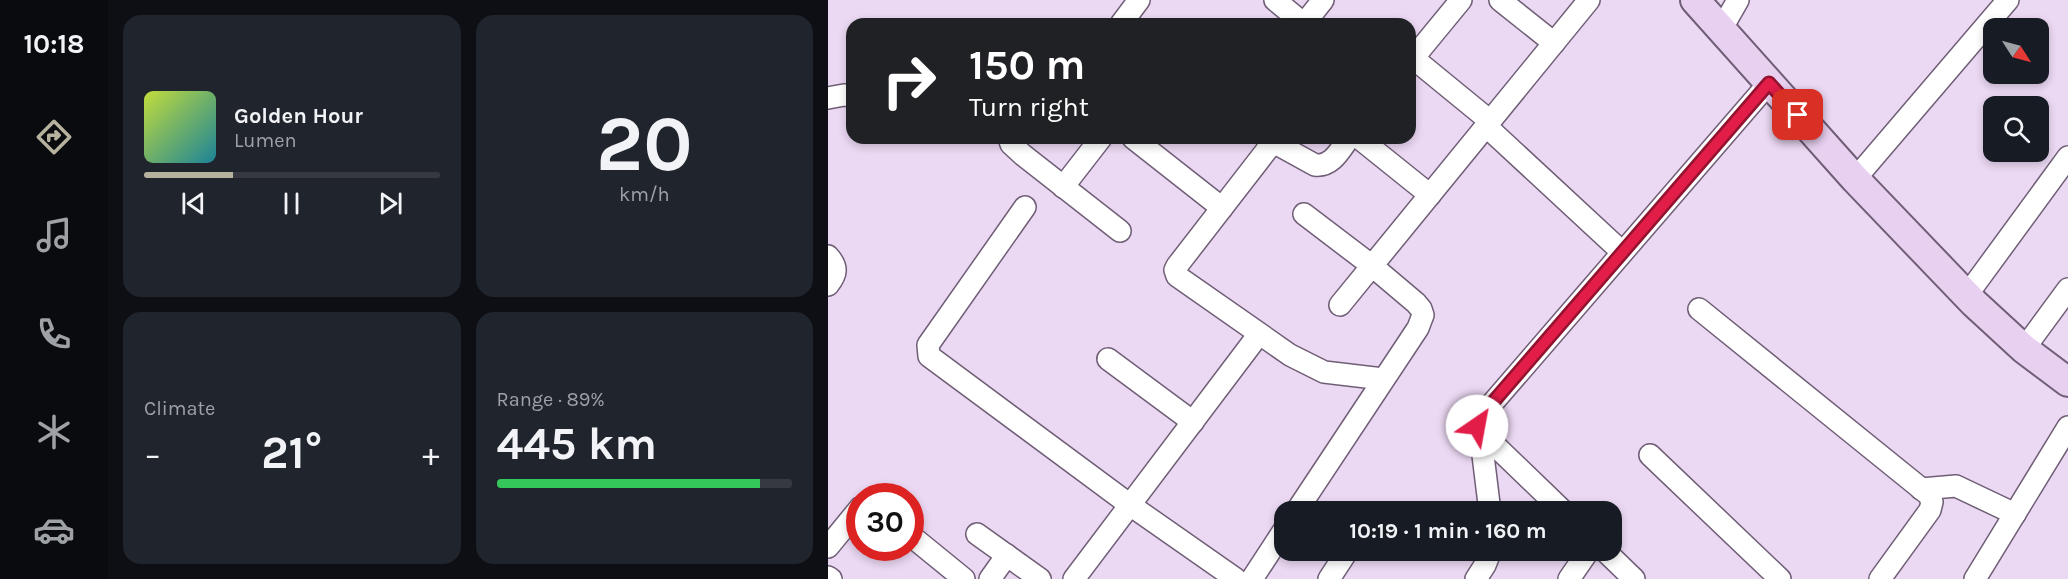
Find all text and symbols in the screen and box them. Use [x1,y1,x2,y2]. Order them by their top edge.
north arrow [1983,18,2049,84]
map controls [1983,18,2049,162]
text: 10:18 [23,28,85,60]
text: 150 m [969,40,1085,90]
icon: right [870,42,948,120]
pin [1772,89,1823,140]
text: Turn right [969,91,1089,123]
button: search [1983,96,2049,162]
text: 20 [596,98,693,190]
icon: arrive [1781,98,1814,131]
text: Golden Hour [234,103,363,129]
icon: directions [33,116,75,158]
text: Lumen [234,129,297,152]
text: km/h [619,183,670,206]
icon: previous [177,187,210,220]
icon: pause [275,187,308,220]
icon: next [374,187,407,220]
icon: music [33,214,75,256]
icon: phone [33,313,75,355]
text: Range · 89% [497,388,605,411]
position arrow [1445,394,1509,458]
text: Climate [144,397,215,420]
icon: climate [33,411,75,453]
text: 445 km [497,418,657,470]
text: 21° [261,427,322,479]
text: − [144,435,161,473]
text: + [422,435,439,473]
speed limit sign: 30 [846,483,924,561]
icon: car [33,509,75,551]
text: 10:19 · 1 min · 160 m [1349,518,1547,544]

